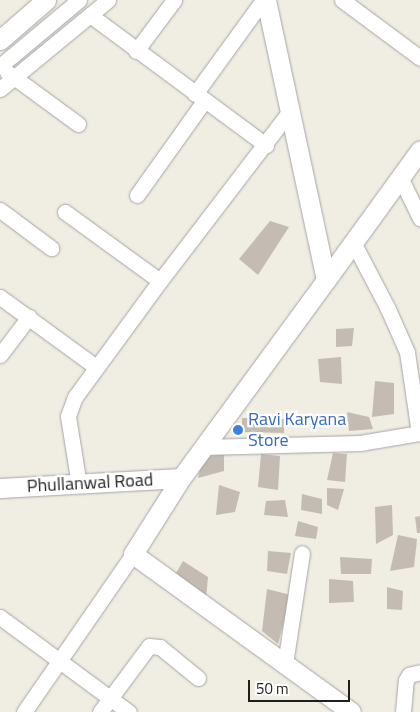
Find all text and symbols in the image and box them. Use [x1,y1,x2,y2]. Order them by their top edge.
place label: Ravi Karyana Store [248,409,346,452]
marker: Ravi Karyana Store [232,424,244,436]
street label: Phullanwal Road [26,469,154,497]
scale bar [250,670,352,702]
text: 50 m [256,677,289,700]

